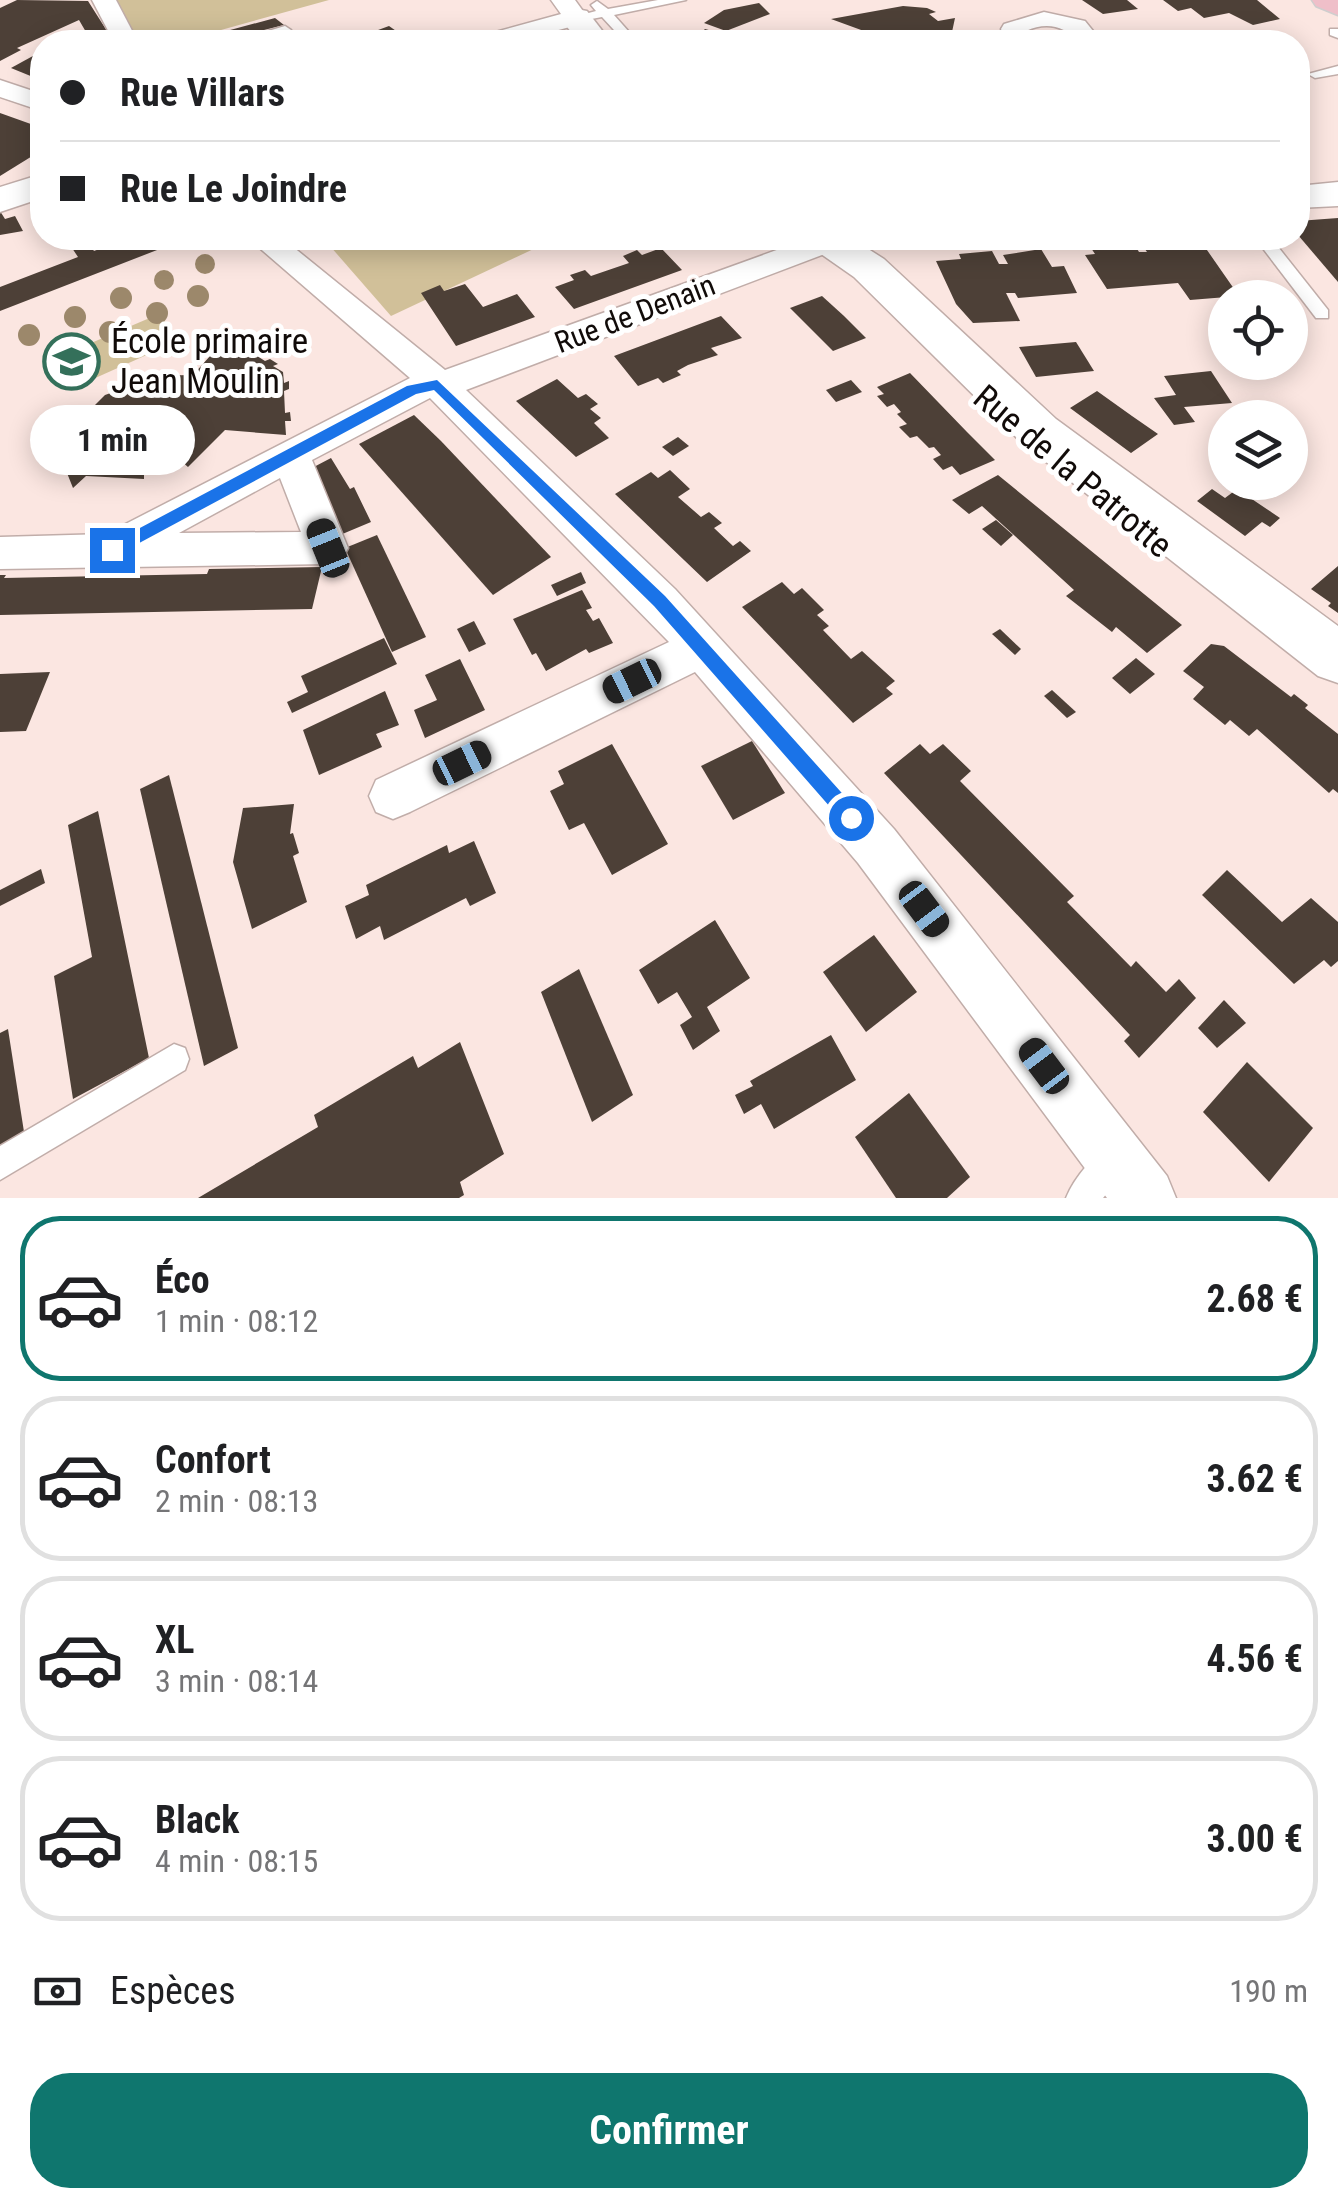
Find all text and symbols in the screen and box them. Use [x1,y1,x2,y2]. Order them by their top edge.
text: Rue Villars [120,71,285,115]
text: Rue Le Joindre [120,167,347,211]
street label: Rue de Denain [550,267,720,360]
map controls [1208,280,1308,500]
button: locate [1208,280,1308,380]
place label: École primaire Jean Moulin [111,321,308,402]
school or university icon: École primaire Jean Moulin [42,331,102,391]
street label: Rue de la Patrotte [965,377,1180,566]
button: layers [1208,400,1308,500]
callout: 1 min [29,405,194,475]
text: 1 min [77,421,148,459]
car [303,515,353,581]
route end [90,528,135,573]
car [598,654,666,708]
car [428,736,496,790]
route start [829,796,874,841]
car [894,876,954,942]
car [1014,1033,1074,1099]
icon: car [35,1254,125,1344]
text: Éco [155,1258,210,1302]
text: 2.68 € [1206,1277,1303,1321]
text: 1 min · 08:12 [155,1302,318,1340]
icon: car [35,1434,125,1524]
text: Confort [155,1438,271,1482]
text: 3.62 € [1206,1457,1303,1501]
text: 2 min · 08:13 [155,1482,318,1520]
icon: car [35,1614,125,1704]
text: XL [155,1618,194,1662]
text: 4.56 € [1206,1637,1303,1681]
text: 3 min · 08:14 [155,1662,318,1700]
icon: car [35,1794,125,1884]
text: Black [155,1798,239,1842]
text: 3.00 € [1206,1817,1303,1861]
text: 4 min · 08:15 [155,1842,318,1880]
icon: cash [30,1964,85,2019]
text: Espèces [110,1969,235,2013]
text: 190 m [1229,1972,1308,2010]
button: Confirmer [30,2073,1308,2188]

